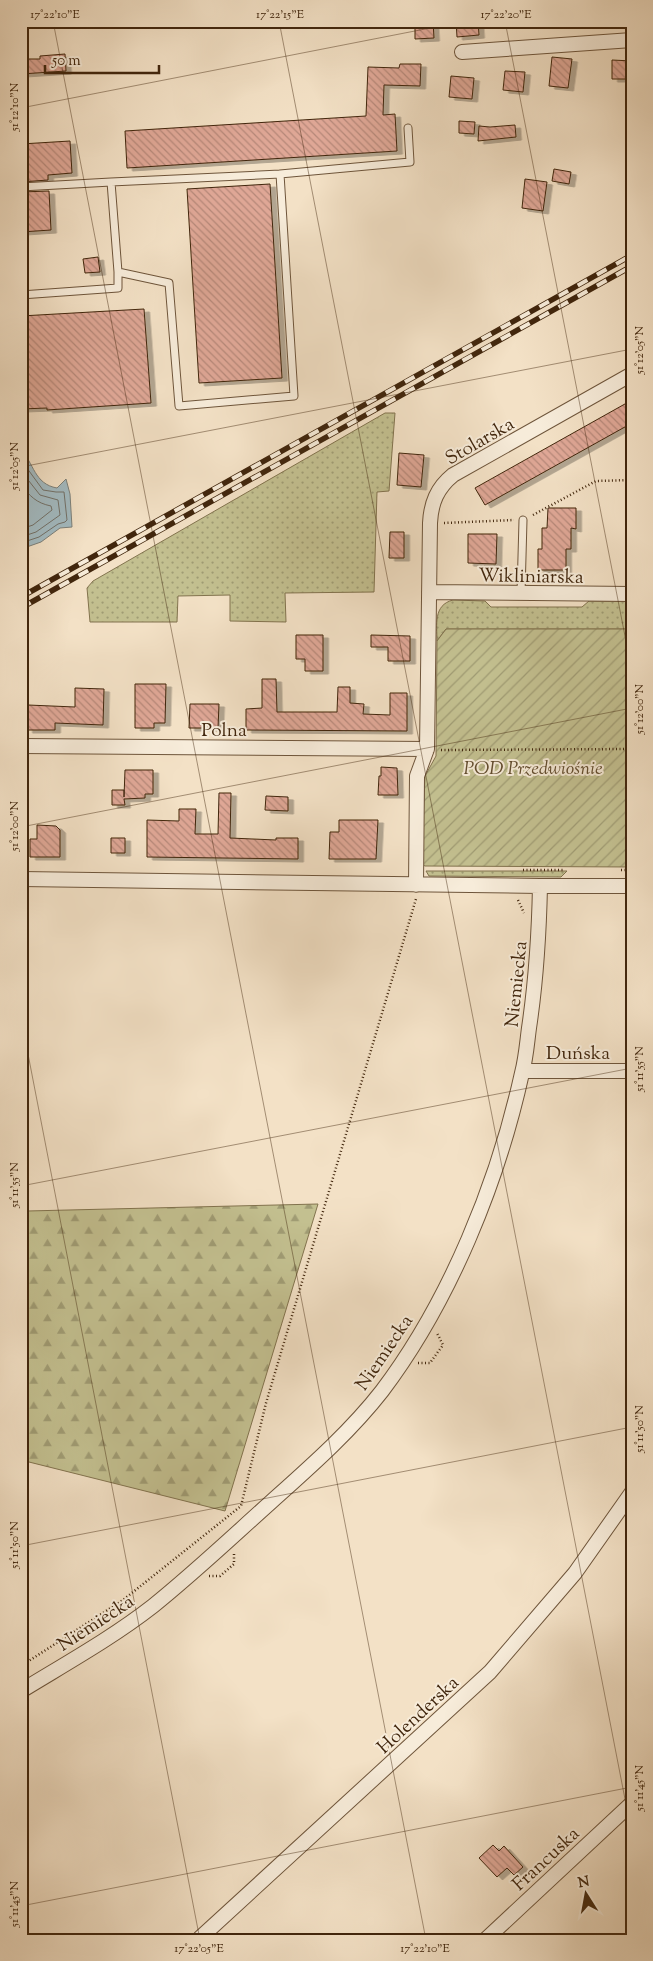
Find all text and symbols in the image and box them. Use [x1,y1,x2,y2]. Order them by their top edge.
text: 17°22'10"E [30,6,81,24]
text: 17°22'15"E [256,6,305,24]
text: 17°22'20"E [480,6,532,24]
scale bar [45,42,159,74]
text: 50 m [51,51,81,72]
text: 51°12'10"N [6,82,24,132]
text: 51°12'05"N [631,325,649,375]
street label: Stolarska [441,411,520,473]
text: 51°12'05"N [6,441,24,491]
street label: Wikliniarska [478,563,584,592]
text: 51°12'00"N [631,683,649,735]
street label: Polna [201,718,247,745]
park label: POD Przedwiośnie [463,756,603,783]
text: 51°12'00"N [6,800,24,852]
street label: Niemiecka [500,940,535,1029]
street label: Duńska [546,1041,610,1068]
text: 51°11'55"N [631,1046,649,1093]
text: 51°11'55"N [6,1162,24,1209]
street label: Niemiecka [350,1310,421,1397]
text: 51°11'50"N [631,1405,649,1454]
text: 51°11'50"N [6,1521,24,1570]
street label: Niemiecka [53,1589,140,1659]
street label: Holenderska [372,1671,466,1761]
text: 51°11'45"N [631,1764,649,1812]
street label: Francuska [507,1821,587,1898]
north arrow [560,1868,610,1918]
text: N [577,1872,591,1894]
text: 51°11'45"N [6,1880,24,1928]
text: 17°22'05"E [174,1940,224,1958]
text: 17°22'10"E [400,1940,451,1958]

